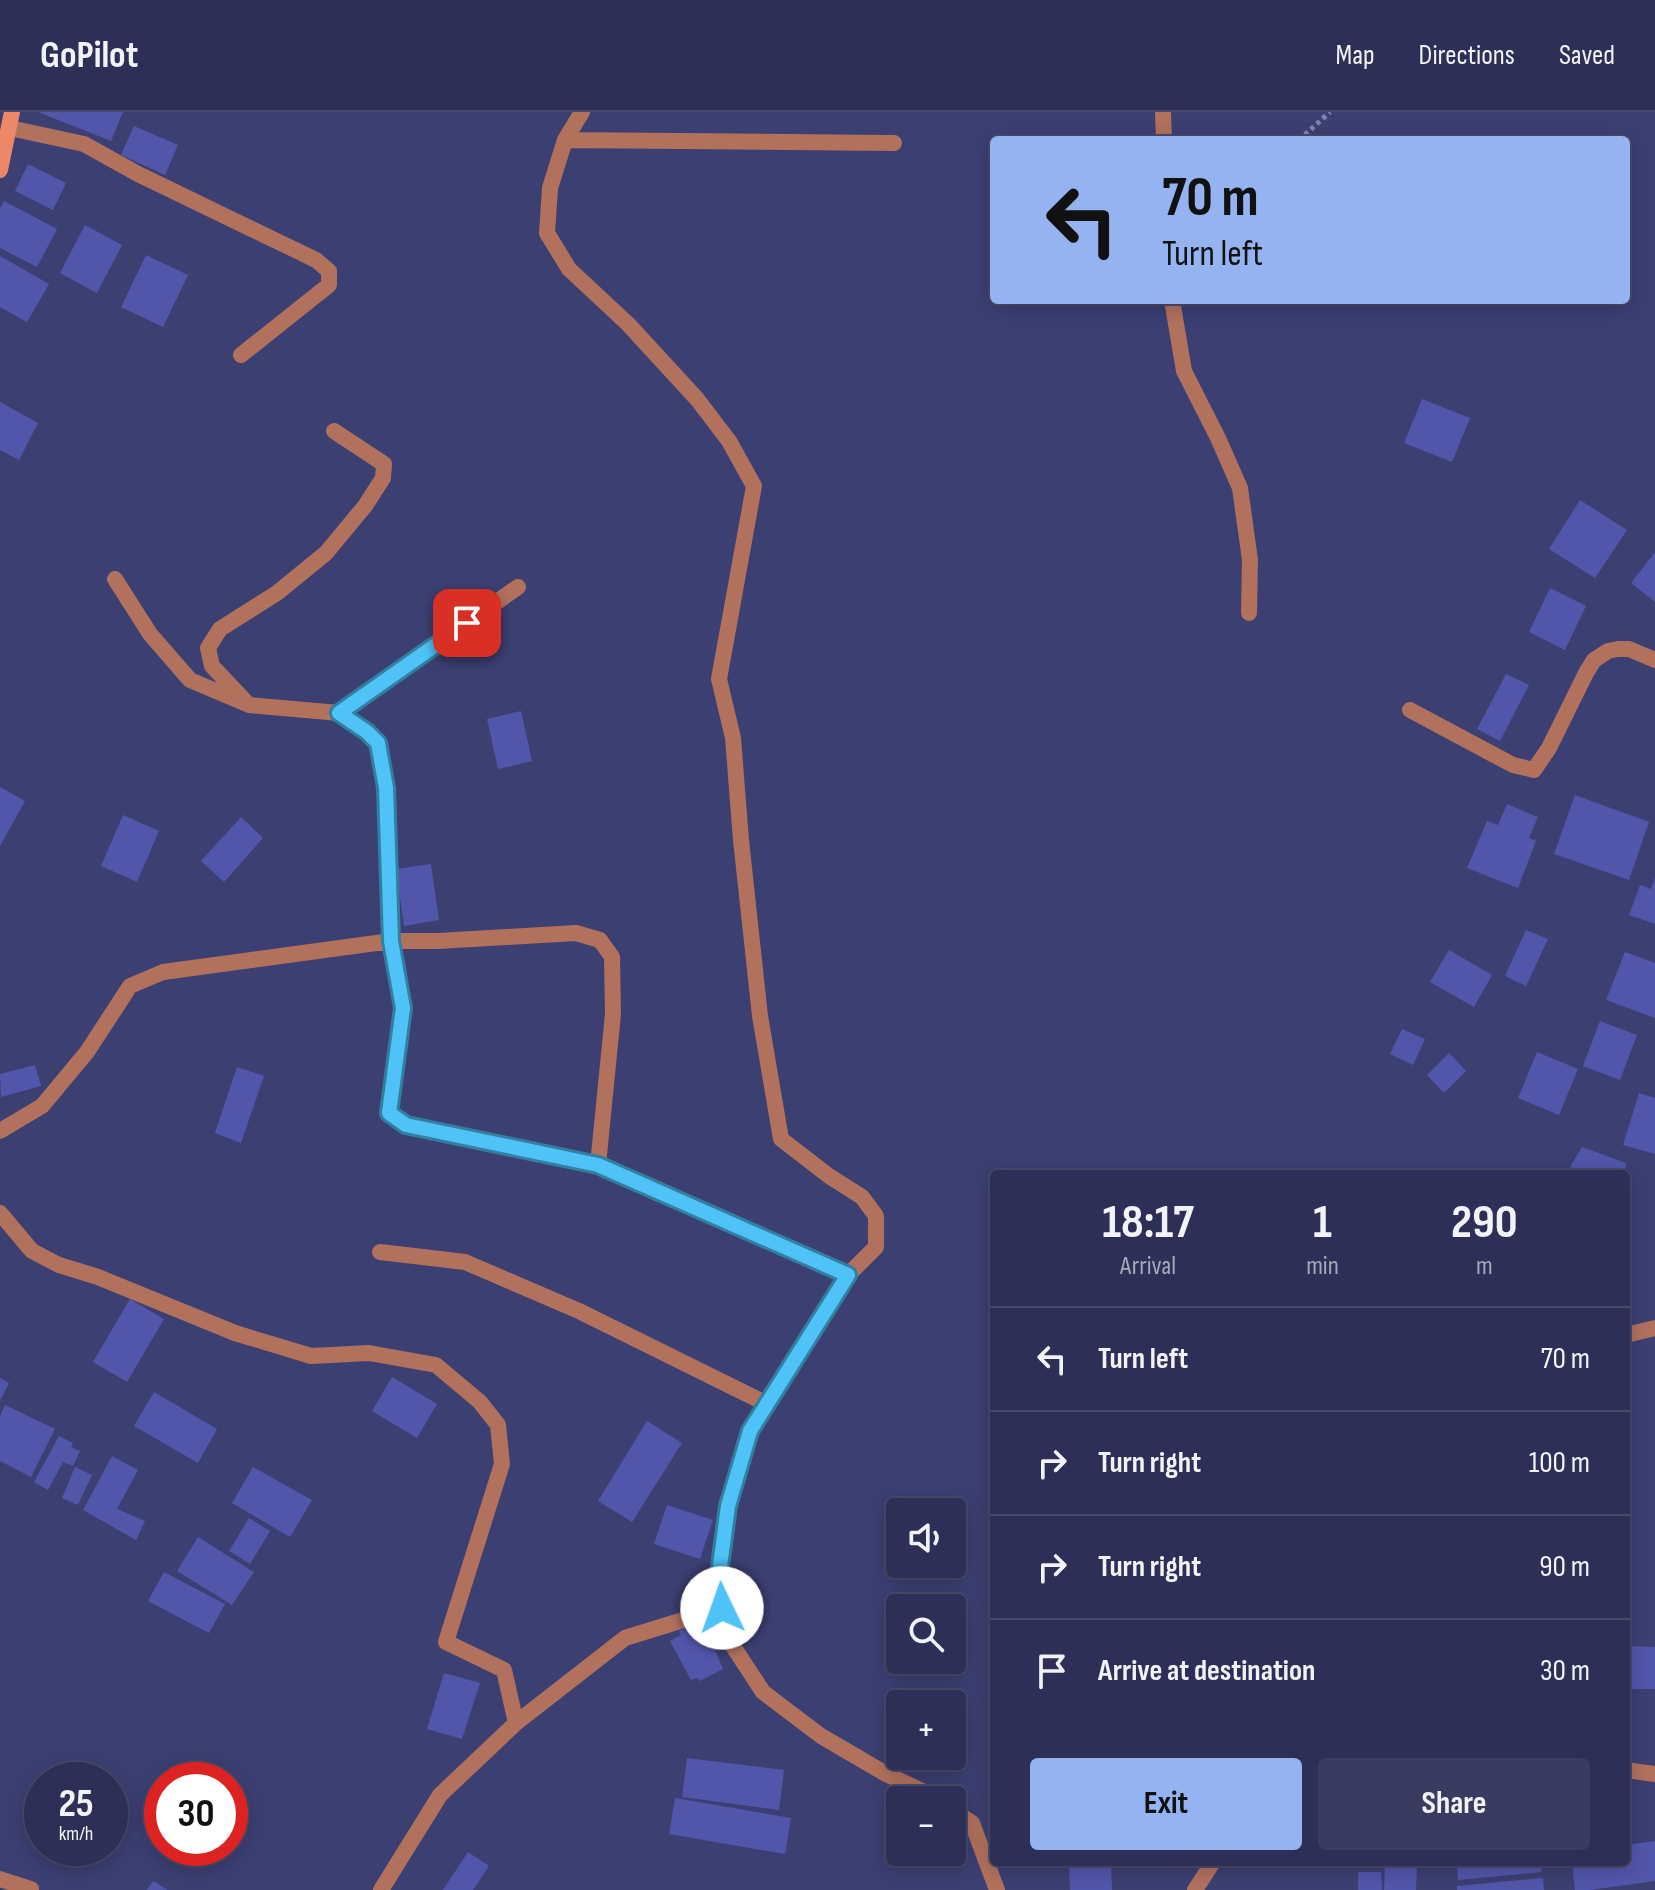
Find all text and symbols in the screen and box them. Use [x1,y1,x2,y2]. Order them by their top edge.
text: GoPilot [40,33,138,78]
text: Map [1336,39,1375,72]
text: Directions [1419,39,1515,72]
text: Saved [1559,39,1615,72]
text: 70 m [1162,165,1259,232]
icon: left [1030,168,1134,272]
text: Turn left [1162,233,1263,276]
pin [433,589,501,657]
icon: arrive [445,601,489,645]
text: 18:17 [1102,1194,1194,1251]
text: 1 [1313,1194,1332,1251]
text: 290 [1451,1194,1518,1251]
text: Arrival [1120,1251,1176,1282]
text: min [1306,1251,1339,1282]
text: m [1476,1251,1493,1282]
icon: left [1030,1337,1074,1381]
text: Turn left [1098,1341,1188,1377]
text: 70 m [1541,1341,1590,1377]
icon: right [1030,1441,1074,1485]
text: Turn right [1098,1445,1201,1481]
text: 100 m [1529,1445,1590,1481]
map controls [886,1498,966,1866]
button: sound [886,1498,966,1578]
icon: right [1030,1545,1074,1589]
text: Turn right [1098,1549,1201,1585]
text: 90 m [1539,1549,1590,1585]
position arrow [680,1566,764,1650]
button: search [886,1594,966,1674]
icon: arrive [1030,1649,1074,1693]
text: Arrive at destination [1098,1653,1315,1689]
text: 30 m [1540,1653,1590,1689]
button: + [886,1690,966,1770]
button: Exit [1030,1758,1302,1850]
button: Share [1318,1758,1590,1850]
speed limit sign: 30 [144,1762,248,1866]
text: 25 [58,1780,94,1828]
button: − [886,1786,966,1866]
text: km/h [59,1822,93,1846]

